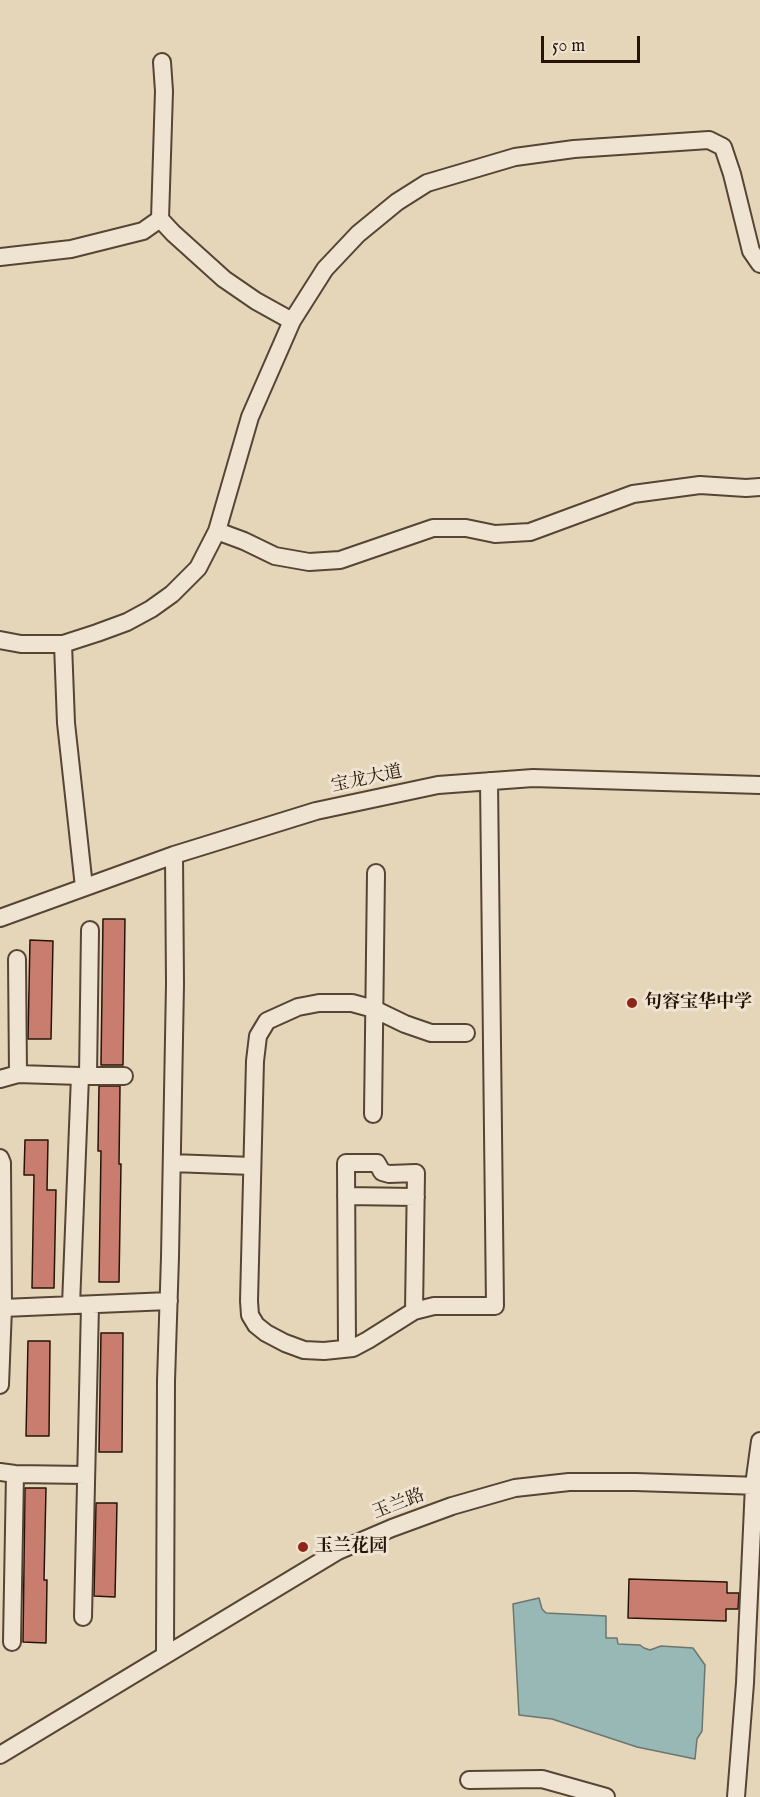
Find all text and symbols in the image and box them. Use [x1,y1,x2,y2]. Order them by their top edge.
scale bar [544,24,643,62]
text: 50 m [552,35,585,58]
street label: 宝龙大道 [330,762,404,798]
place label: 句容宝华中学 [644,992,752,1014]
marker: 句容宝华中学 [625,996,639,1010]
street label: 玉兰路 [370,1485,428,1525]
place label: 玉兰花园 [315,1536,387,1558]
marker: 玉兰花园 [296,1540,310,1554]

